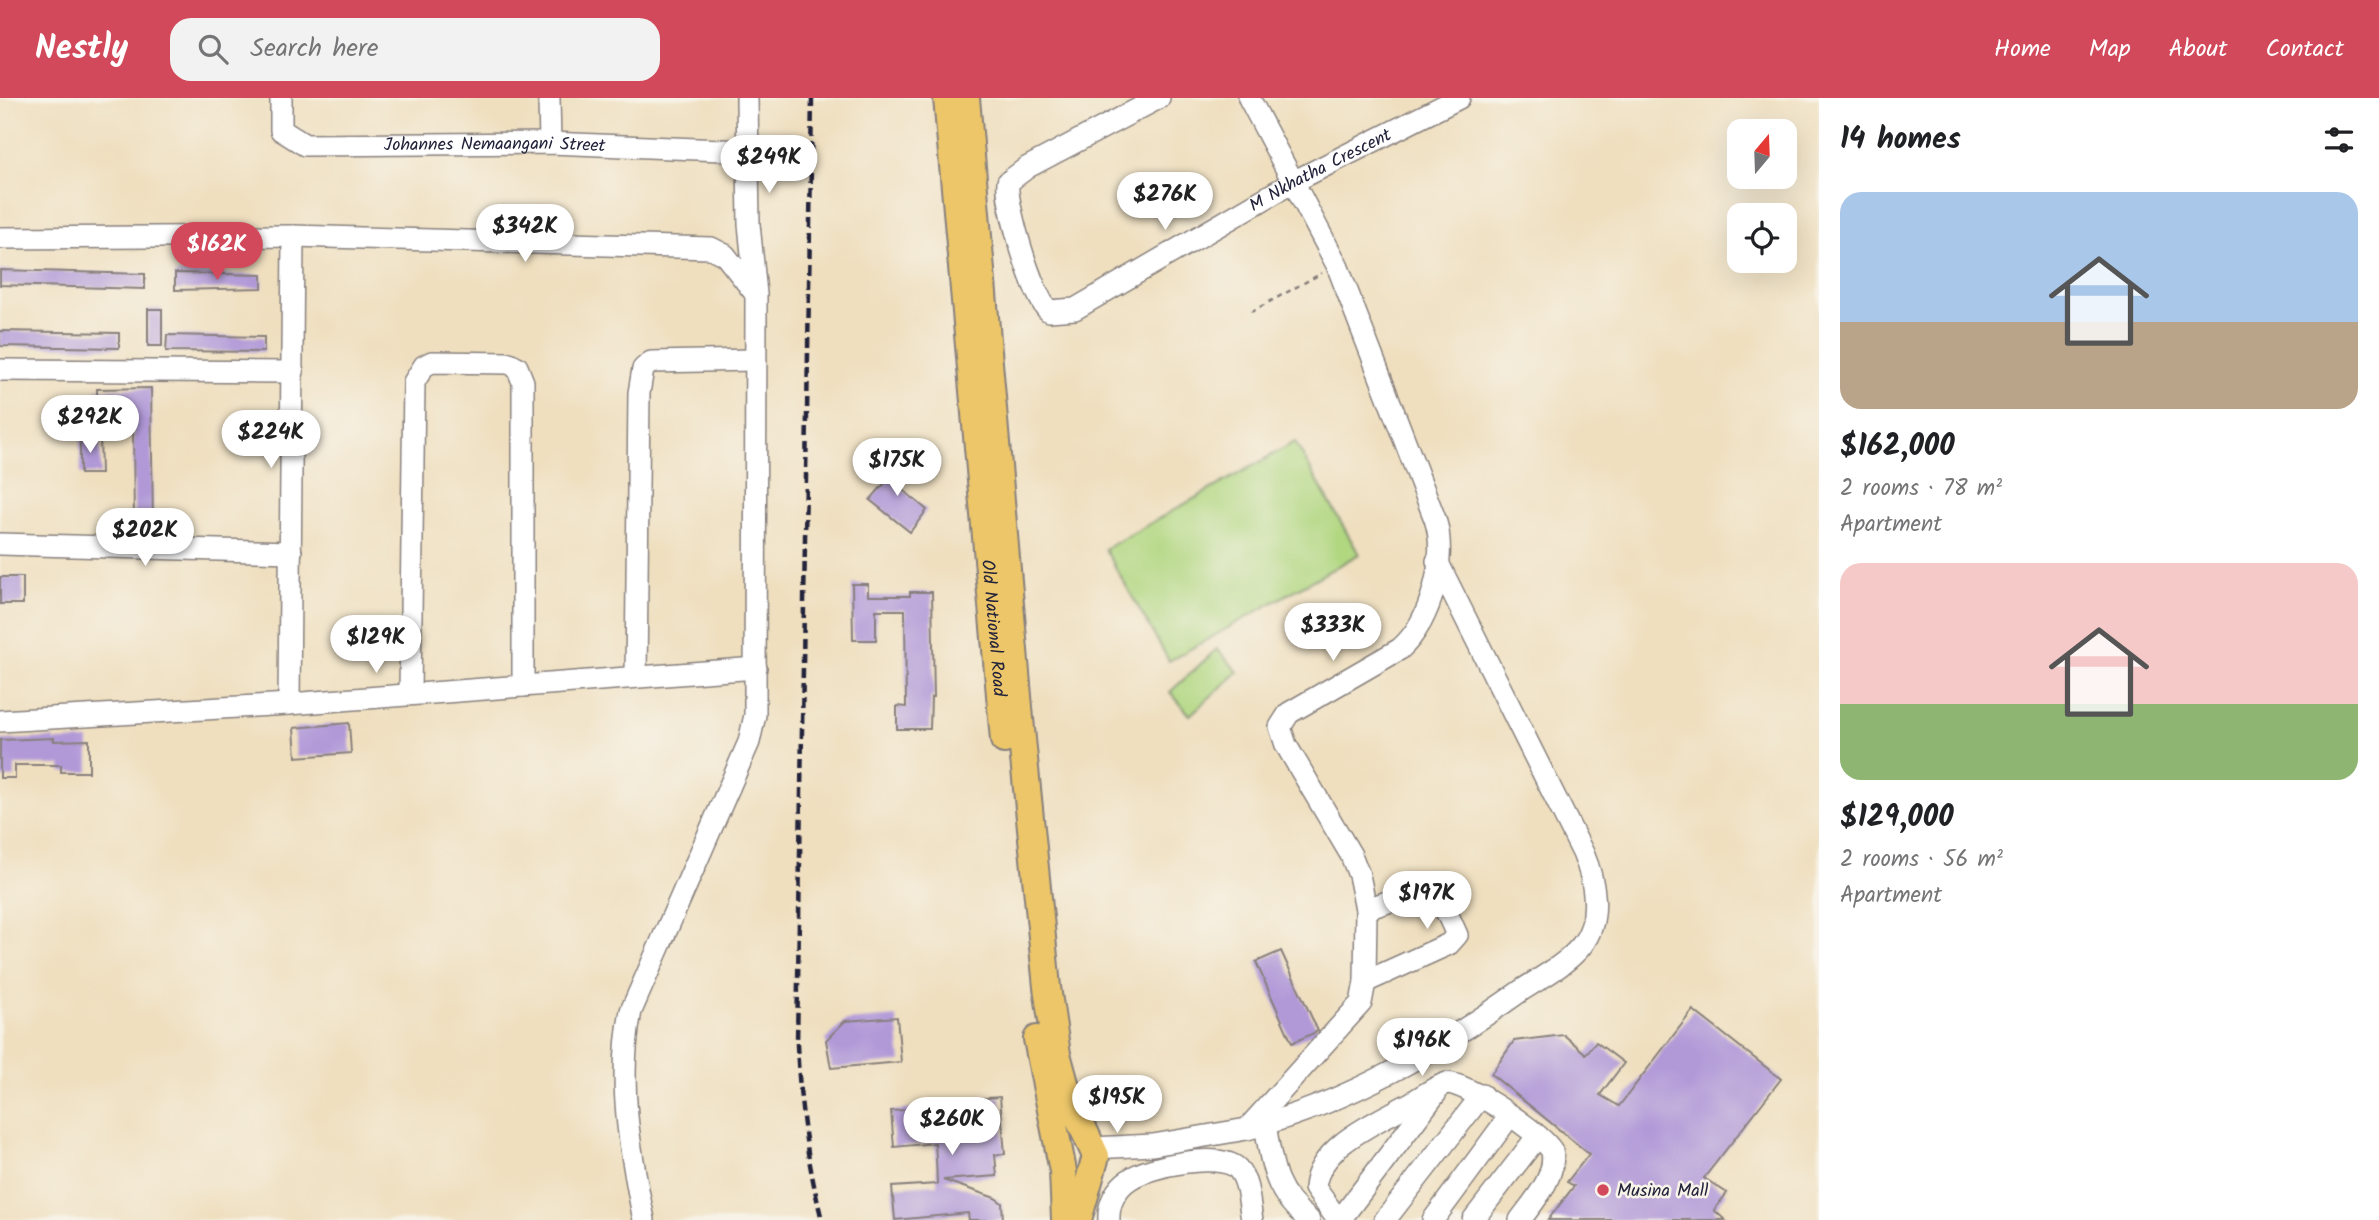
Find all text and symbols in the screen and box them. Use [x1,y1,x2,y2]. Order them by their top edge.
search box [170,18,660,81]
text: Nestly [35,23,128,76]
text: Search here [250,28,378,70]
icon: search [194,30,232,68]
text: Home [1994,30,2051,69]
text: Map [2089,30,2131,69]
text: About [2169,30,2227,69]
text: Contact [2265,30,2344,69]
text: 14 homes [1840,116,1961,164]
north arrow [1727,119,1797,189]
map controls [1727,119,1797,273]
street label: M Nkhatha Crescent [1244,121,1398,221]
icon: filters [2320,121,2358,159]
street label: Johannes Nemaangani Street [384,130,607,161]
pin: $249K [720,136,818,195]
text: $249K [736,140,802,176]
pin: $276K [1116,172,1214,232]
text: $276K [1133,177,1197,213]
button: locate [1727,203,1797,273]
pin: $342K [476,204,574,264]
text: $342K [492,209,558,245]
pin: $162K [168,222,266,282]
text: $162K [187,227,247,263]
icon: home [2036,238,2162,364]
pin: $292K [41,396,139,455]
text: $292K [57,400,123,436]
pin: $224K [222,410,320,470]
text: $224K [238,415,304,451]
text: $162,000 [1840,423,1955,471]
pin: $175K [848,438,946,498]
text: $175K [869,443,925,479]
text: 2 rooms · 78 m² [1840,471,2002,507]
text: Apartment [1840,507,1942,543]
pin: $202K [96,508,194,568]
text: $202K [112,513,178,549]
street label: Old National Road [972,558,1013,699]
pin: $333K [1284,603,1382,663]
text: $333K [1300,608,1366,644]
icon: home [2036,609,2162,735]
pin: $129K [327,616,425,675]
text: $129K [346,620,406,656]
text: $129,000 [1840,794,1954,842]
text: 2 rooms · 56 m² [1840,842,2003,878]
pin: $197K [1378,872,1476,931]
text: $197K [1399,876,1455,912]
text: Apartment [1840,878,1942,914]
pin: $196K [1373,1018,1471,1078]
text: $196K [1393,1023,1451,1059]
pin: $195K [1068,1076,1166,1135]
text: $195K [1088,1080,1146,1116]
pin: $260K [903,1098,1001,1157]
text: $260K [919,1102,985,1138]
place label: Musina Mall [1617,1177,1709,1206]
marker: Musina Mall [1595,1182,1611,1198]

